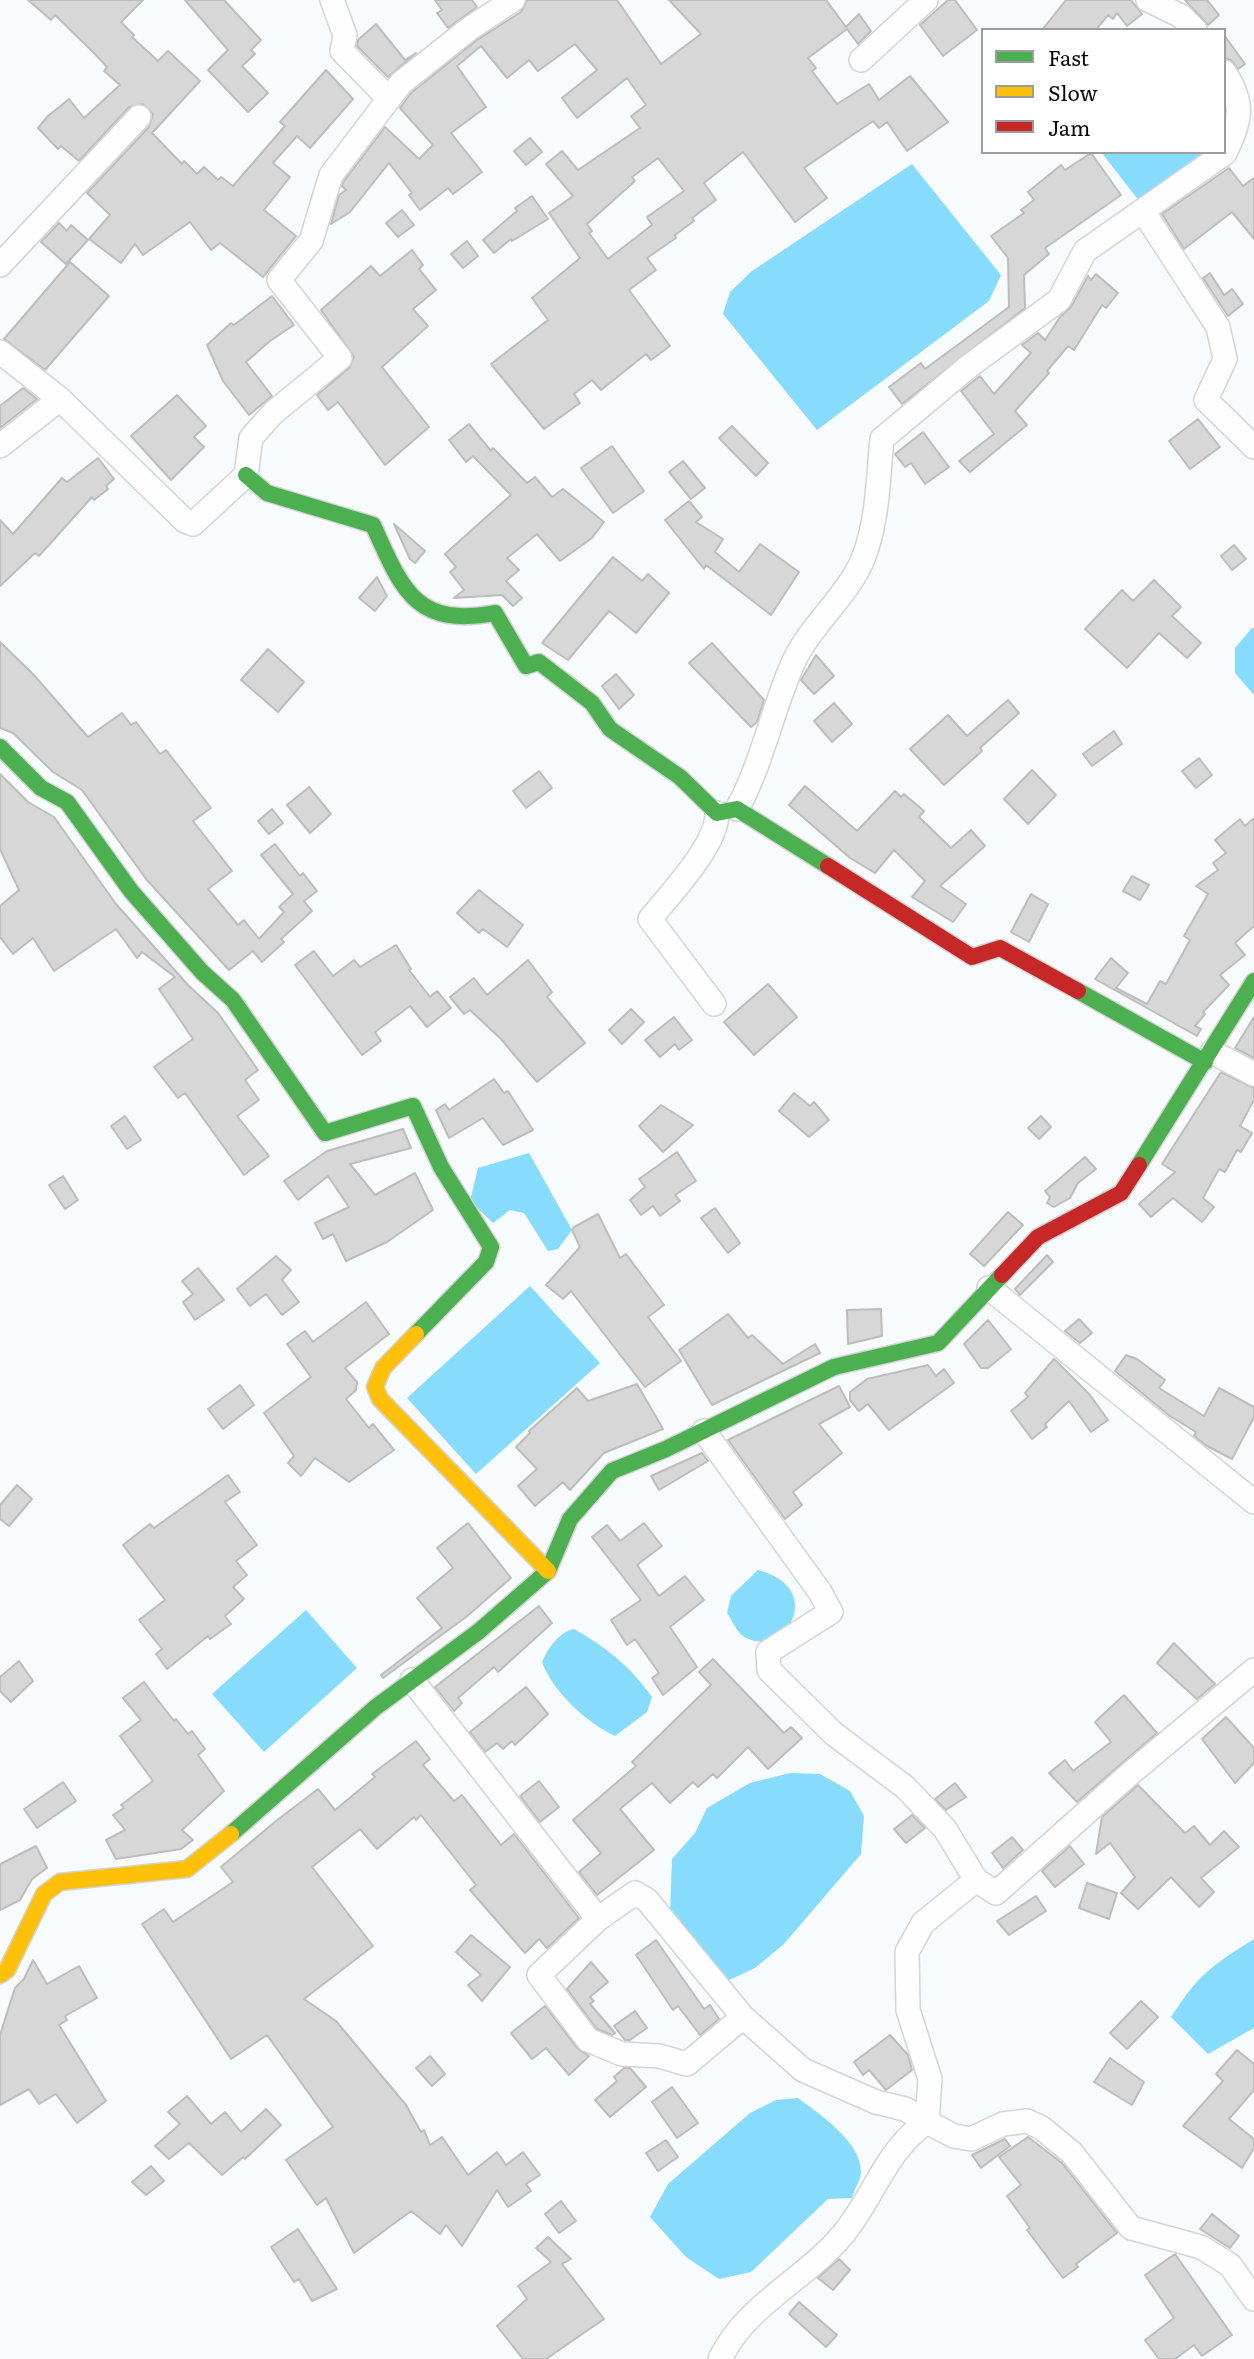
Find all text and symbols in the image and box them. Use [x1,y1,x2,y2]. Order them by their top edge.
legend [981,28,1226,154]
text: Fast [1048,41,1089,72]
text: Slow [1048,76,1098,107]
text: Jam [1048,111,1090,142]

